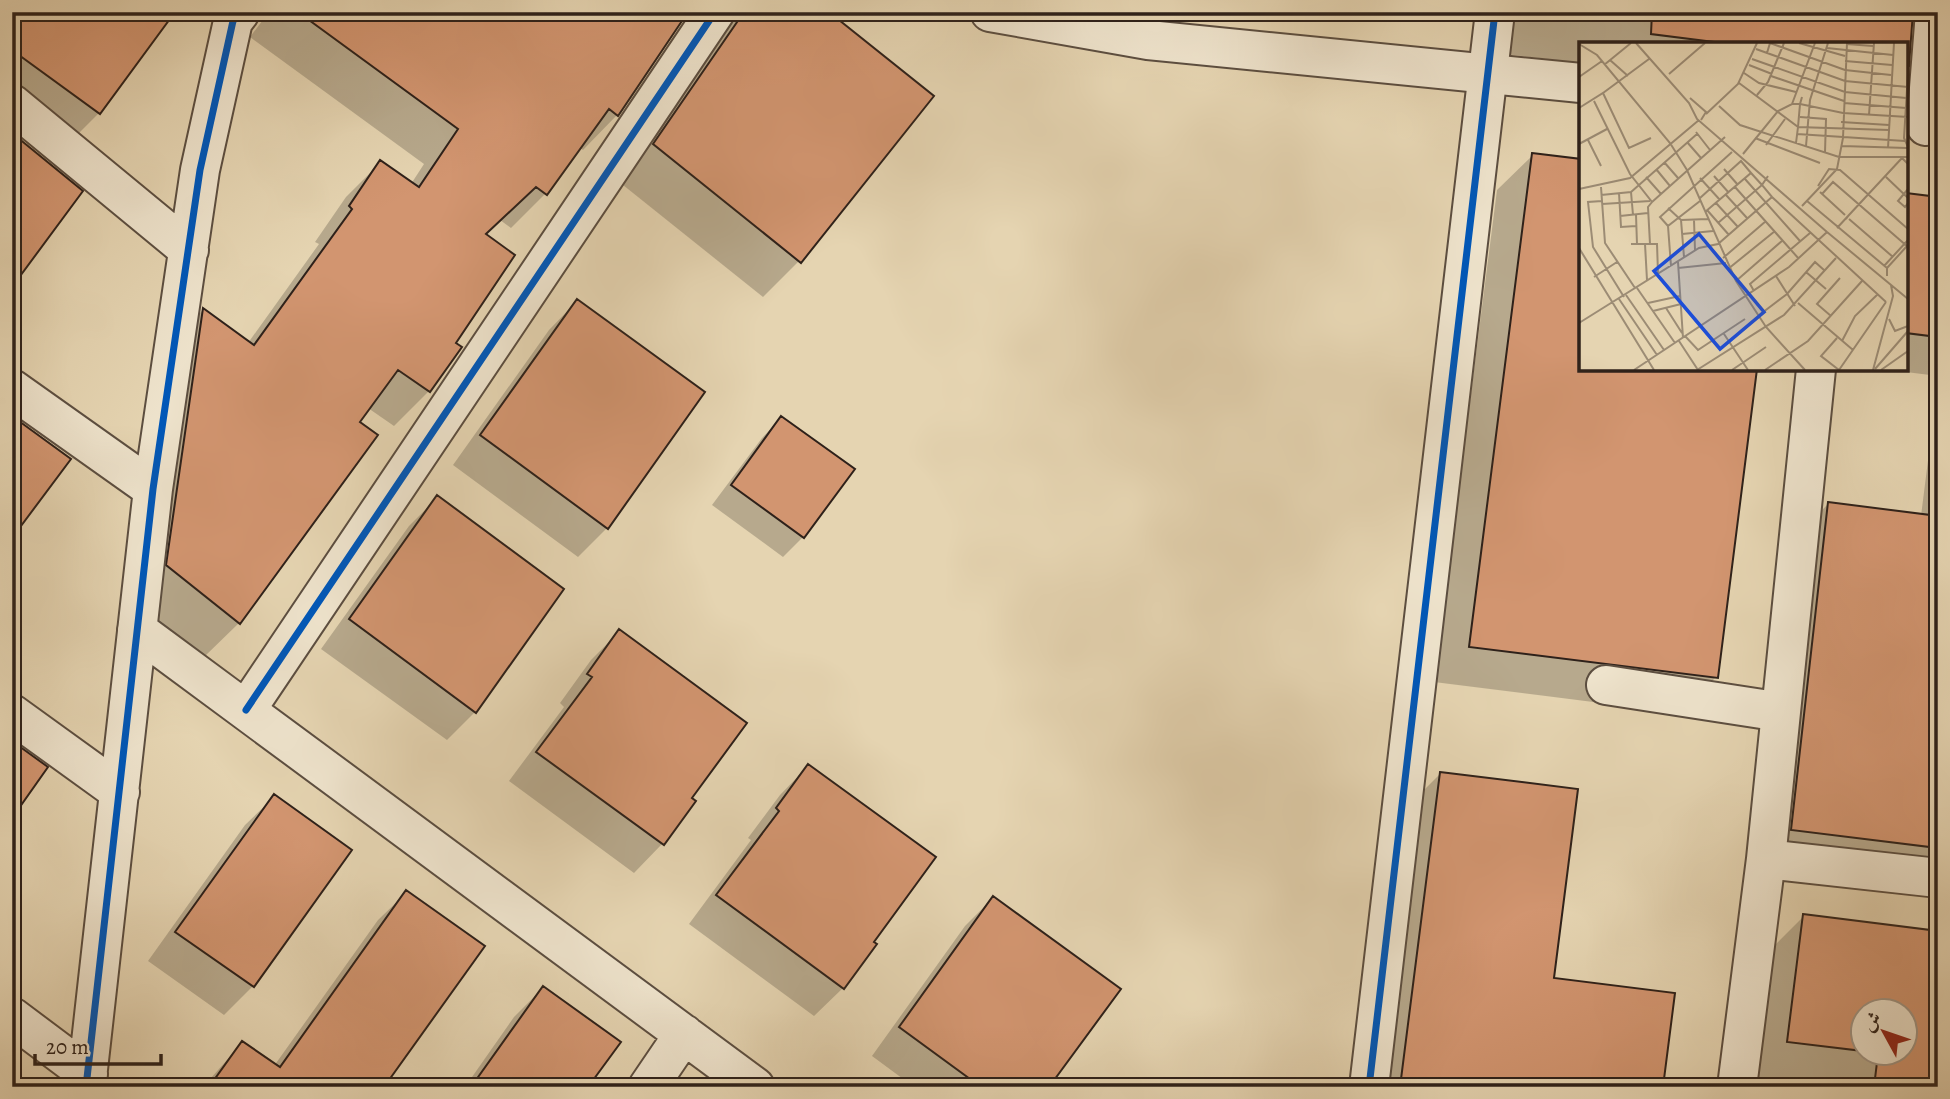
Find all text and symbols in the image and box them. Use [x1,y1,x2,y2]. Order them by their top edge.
inset map [1579,42,1908,371]
north arrow [1848,998,1918,1068]
text: ش [1856,1006,1888,1037]
scale bar [35,1022,161,1066]
text: 20 m [46,1033,89,1061]

